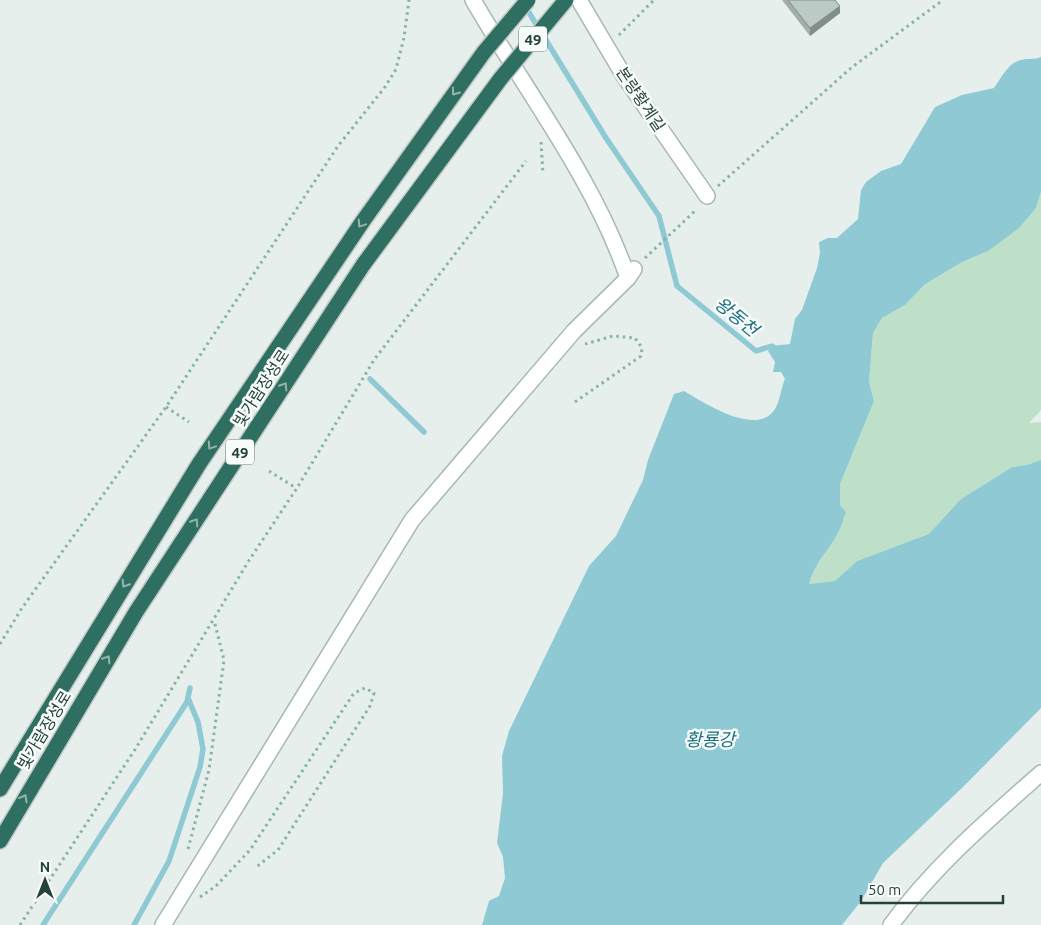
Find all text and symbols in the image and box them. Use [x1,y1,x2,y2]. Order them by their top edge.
road number: 49 [519,26,547,52]
street label: 본량황계길 [613,63,669,135]
one-way arrow [452,86,461,96]
one-way arrow [358,218,367,228]
water label: 왕동천 [711,293,764,341]
street label: 빛가람장성로 [229,346,293,430]
one-way arrow [278,382,287,391]
road number: 49 [226,440,254,464]
one-way arrow [208,441,218,450]
one-way arrow [189,518,198,527]
one-way arrow [122,578,132,587]
one-way arrow [101,655,111,664]
street label: 빛가람장성로 [14,687,75,772]
water label: 황룡강 [685,729,737,749]
one-way arrow [17,794,27,803]
north arrow [20,855,70,905]
text: N [40,859,50,875]
scale bar [861,872,1004,904]
text: 50 m [868,881,901,898]

